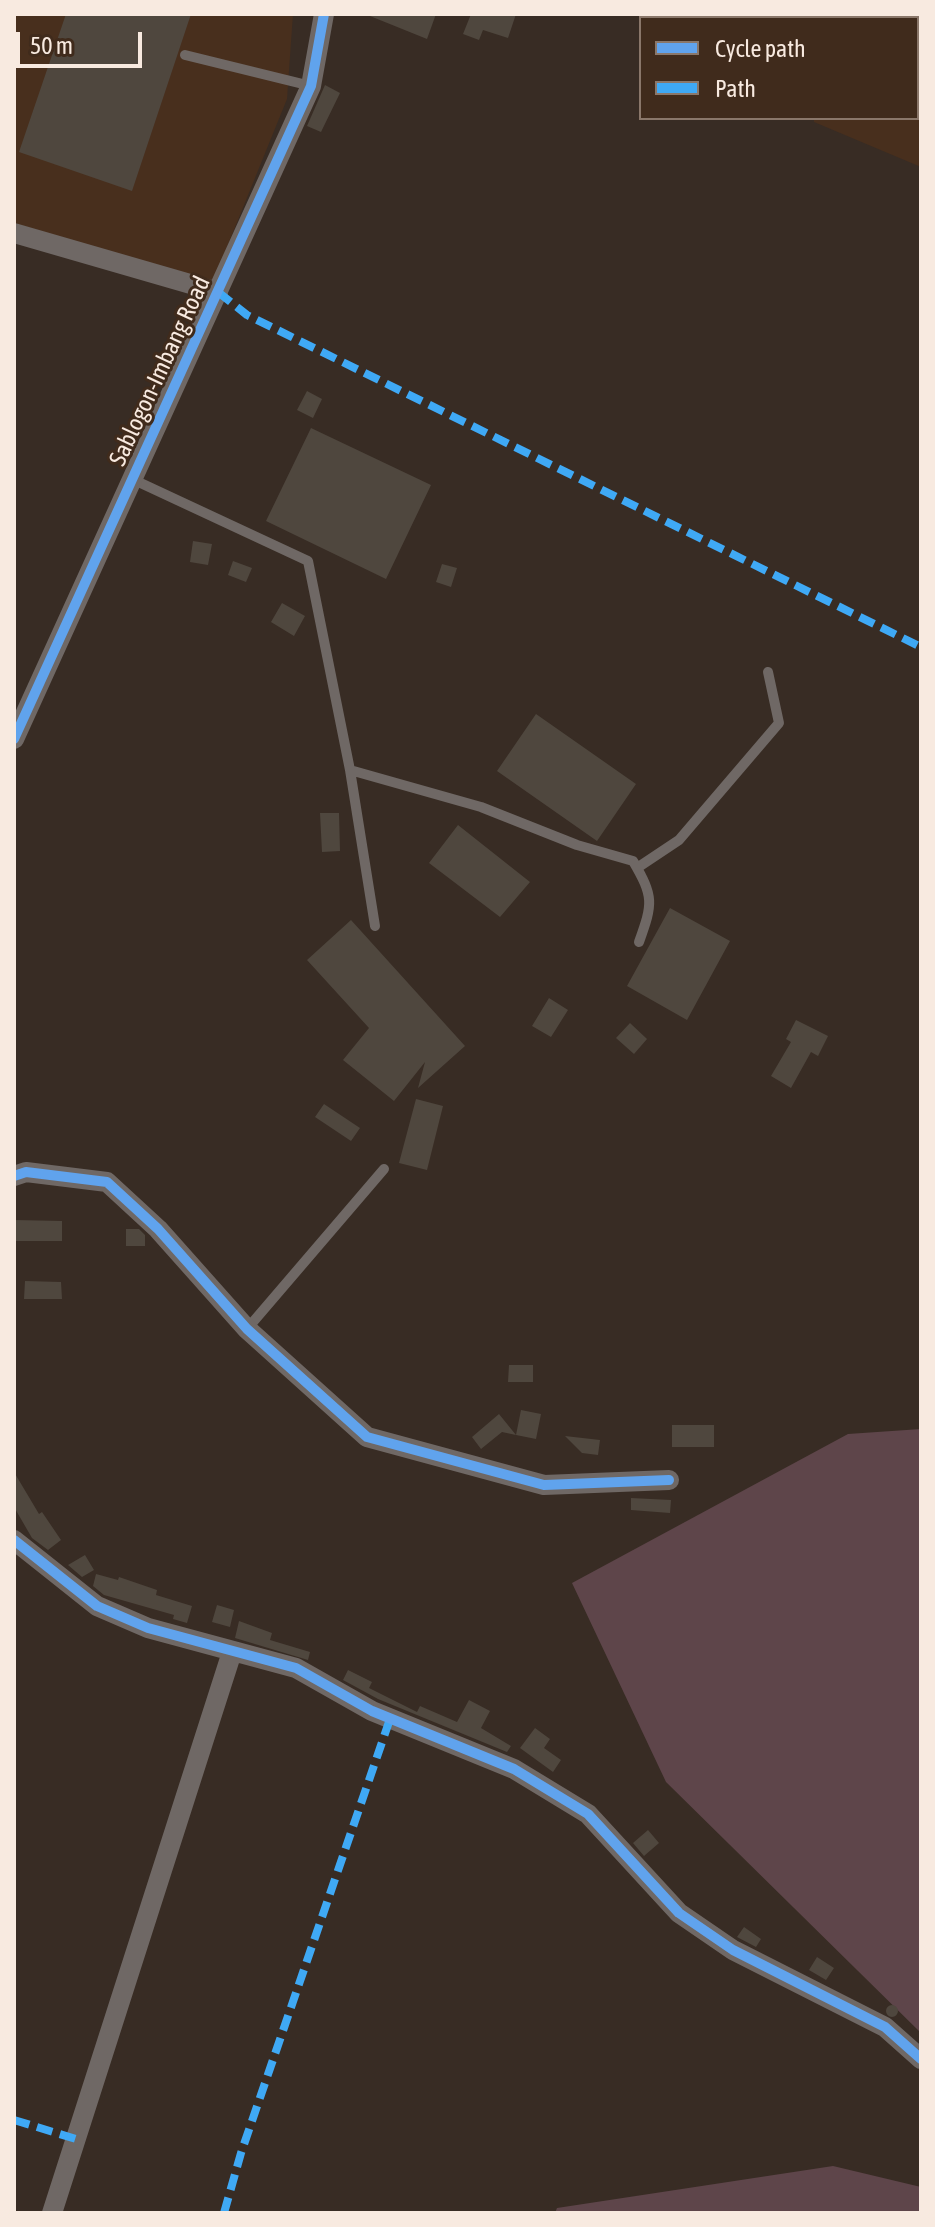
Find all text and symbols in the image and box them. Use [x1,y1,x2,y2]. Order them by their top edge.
scale bar [20,16,146,66]
legend [639,16,919,120]
text: 50 m [30,32,73,59]
text: Cycle path [715,35,806,62]
text: Path [715,75,756,102]
street label: Sablogon-Imbang Road [103,272,217,470]

